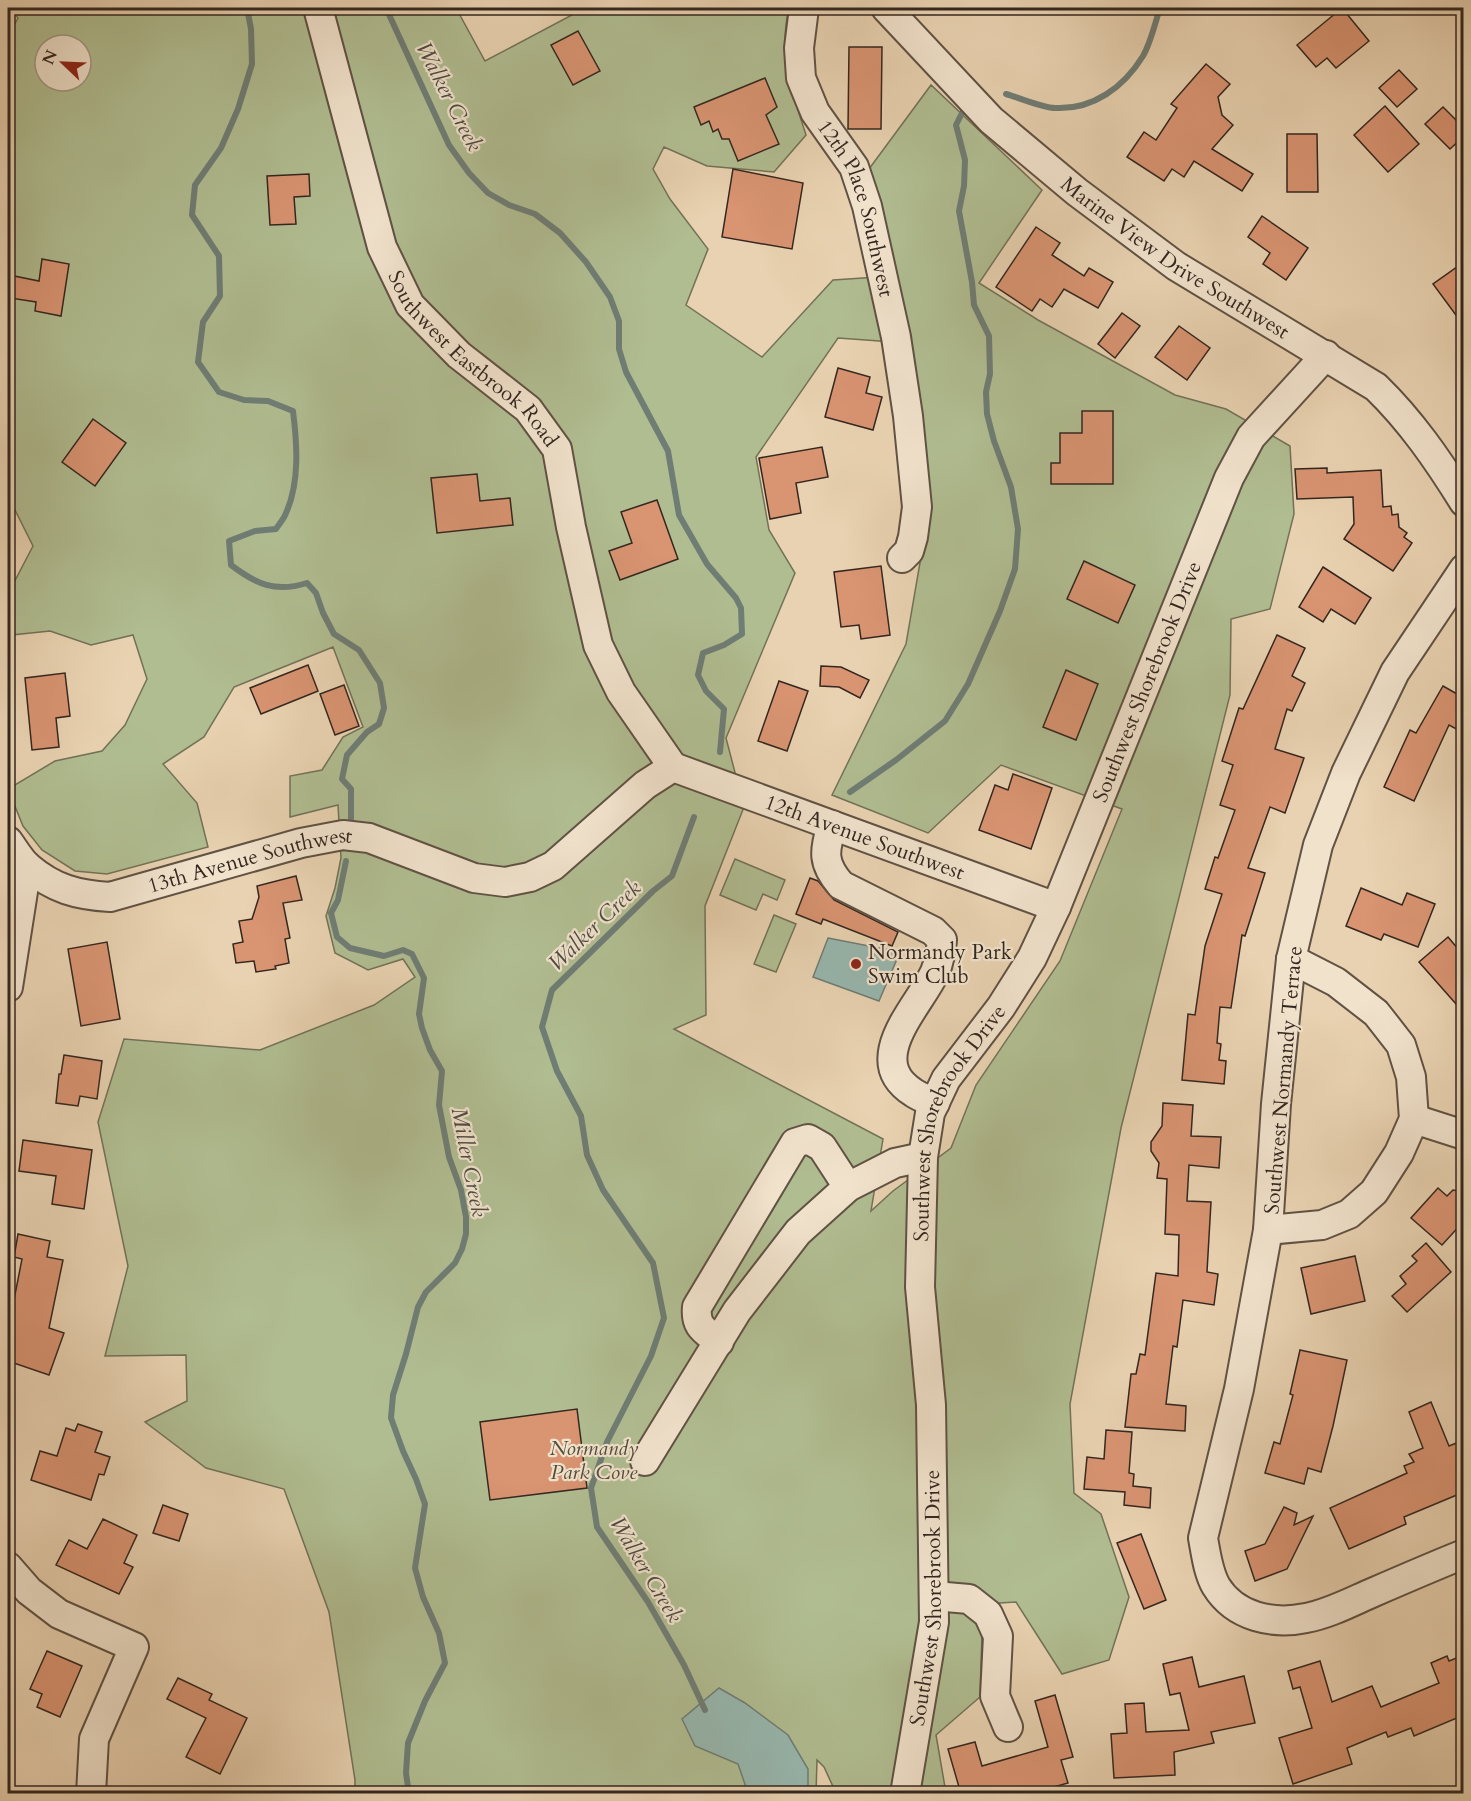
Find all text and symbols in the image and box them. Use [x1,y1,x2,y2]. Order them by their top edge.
north arrow [33,33,93,93]
water label: Walker Creek [409,37,490,156]
text: N [37,47,63,68]
street label: 12th Place Southwest [810,114,901,300]
street label: Marine View Drive Southwest [1054,170,1295,346]
street label: Southwest Eastbrook Road [381,266,565,453]
street label: Southwest Shorebrook Drive [1086,557,1209,807]
street label: 12th Avenue Southwest [760,788,969,887]
street label: 13th Avenue Southwest [144,821,354,901]
water label: Walker Creek [541,873,648,978]
place label: Normandy Park Swim Club [868,938,1013,991]
street label: Southwest Normandy Terrace [1257,945,1310,1215]
marker: Normandy Park Swim Club [849,957,863,971]
street label: Southwest Shorebrook Drive [907,999,1013,1242]
water label: Miller Creek [444,1105,494,1220]
park label: Normandy Park Cove [550,1434,638,1487]
street label: Southwest Shorebrook Drive [903,1470,949,1728]
water label: Walker Creek [603,1511,690,1628]

